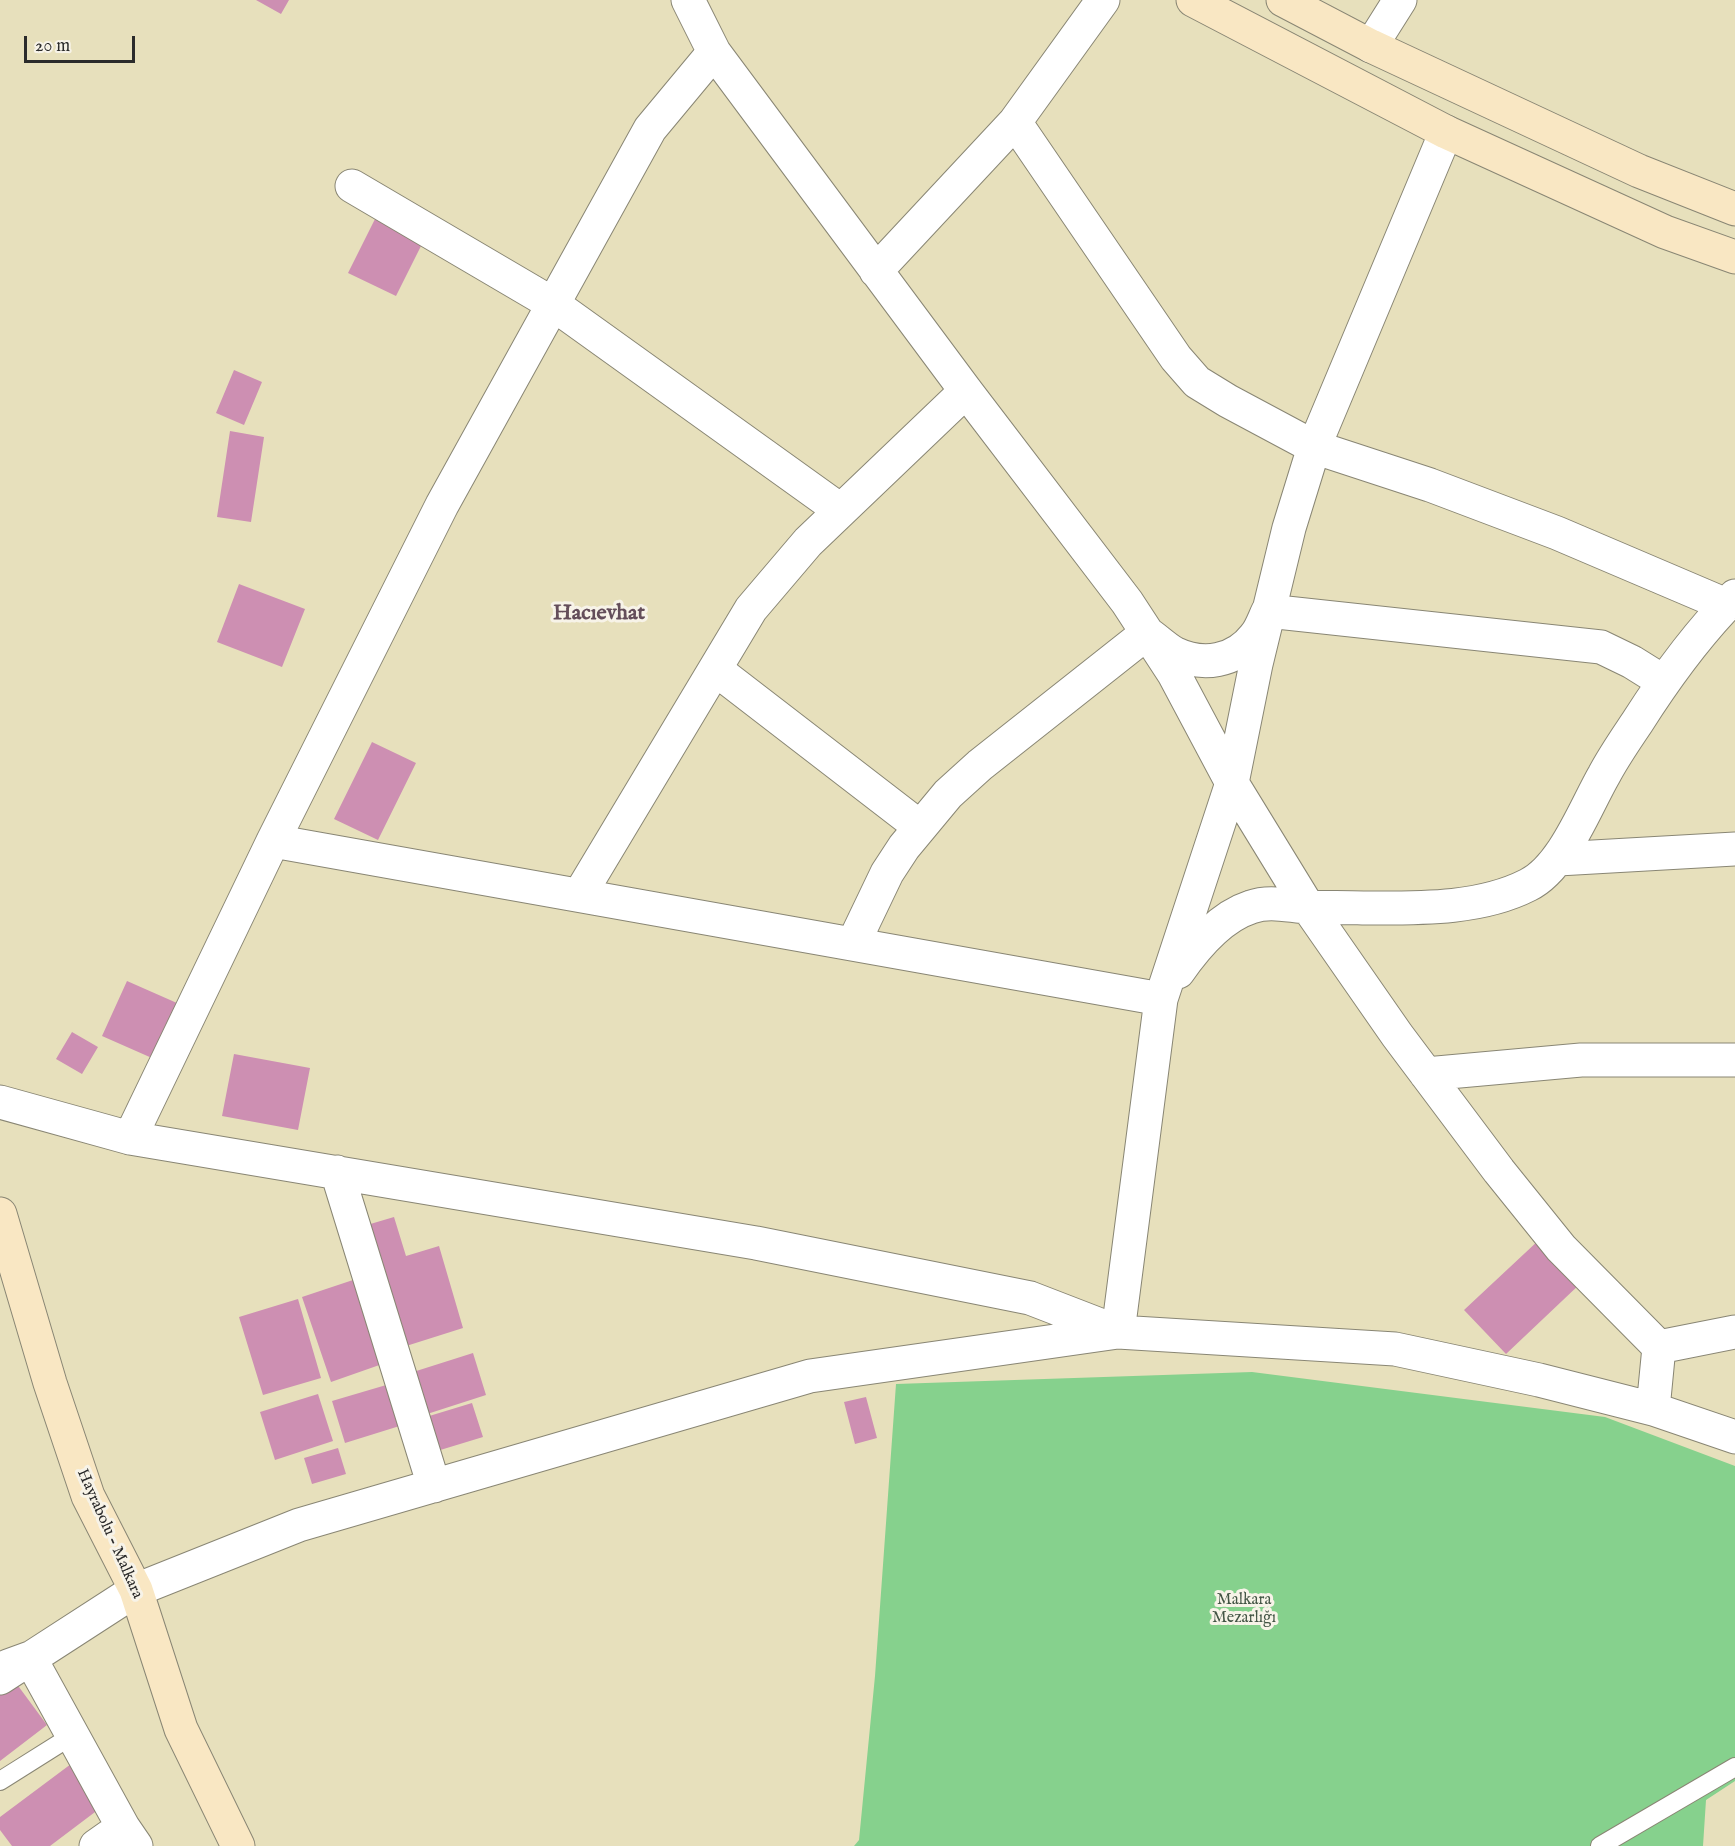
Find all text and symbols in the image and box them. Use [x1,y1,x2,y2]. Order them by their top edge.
scale bar [27,24,138,62]
text: 20 m [35,35,70,58]
district label: Hacıevhat [553,601,645,627]
street label: Hayrabolu - Malkara [72,1466,146,1602]
park label: Malkara Mezarlığı [1212,1591,1276,1629]

